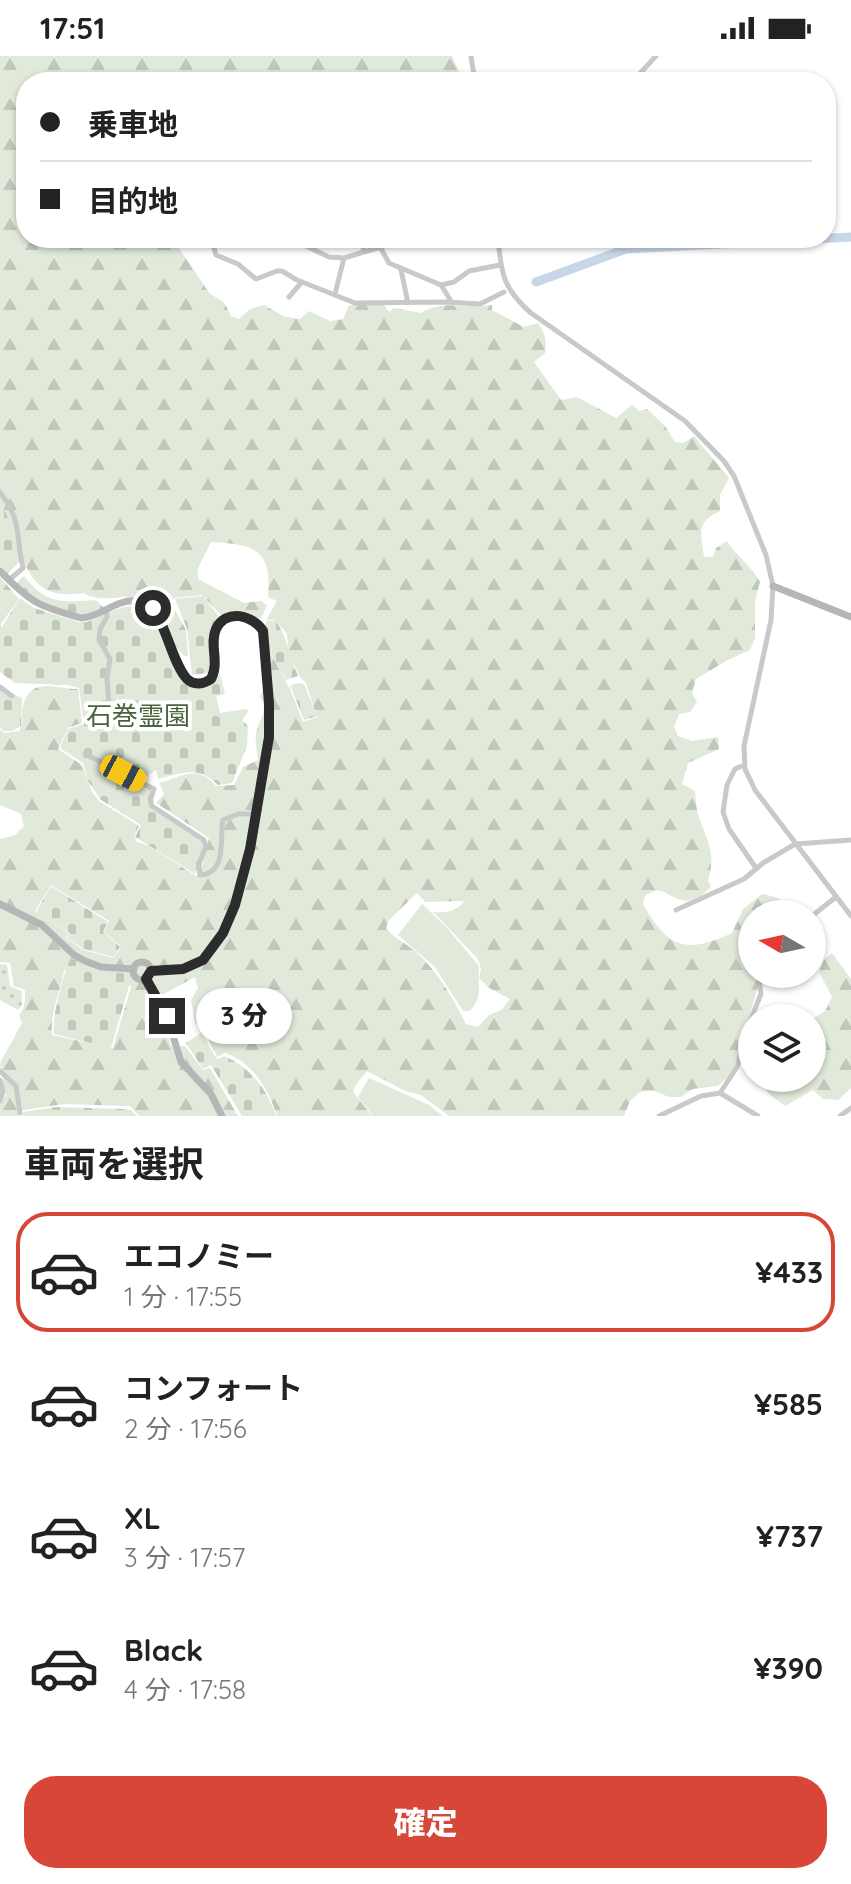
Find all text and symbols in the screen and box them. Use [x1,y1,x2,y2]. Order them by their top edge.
text: 17:51 [40,9,105,47]
text: 乗車地 [88,105,178,143]
text: 目的地 [88,182,178,220]
route start [135,590,171,626]
park label: 石巻霊園 [86,699,190,732]
car [96,751,150,795]
north arrow [738,900,826,988]
map controls [738,900,826,1092]
callout: 3 分 [195,988,291,1044]
route end [149,998,185,1034]
text: 3 分 [220,999,268,1032]
button: layers [738,1004,826,1092]
text: 車両を選択 [24,1141,204,1186]
icon: car [28,1236,100,1308]
text: エコノミー [124,1237,274,1275]
text: ¥433 [755,1253,823,1291]
text: 1 分 · 17:55 [124,1280,242,1313]
icon: car [28,1368,100,1440]
text: コンフォート [124,1369,303,1407]
text: ¥585 [754,1385,823,1423]
text: 2 分 · 17:56 [124,1412,247,1445]
text: XL [124,1499,161,1537]
icon: car [28,1500,100,1572]
text: ¥737 [756,1517,823,1555]
text: 3 分 · 17:57 [124,1541,245,1574]
text: Black [124,1631,203,1669]
icon: car [28,1632,100,1704]
text: ¥390 [754,1649,823,1687]
text: 4 分 · 17:58 [124,1673,246,1706]
button: 確定 [24,1776,827,1868]

